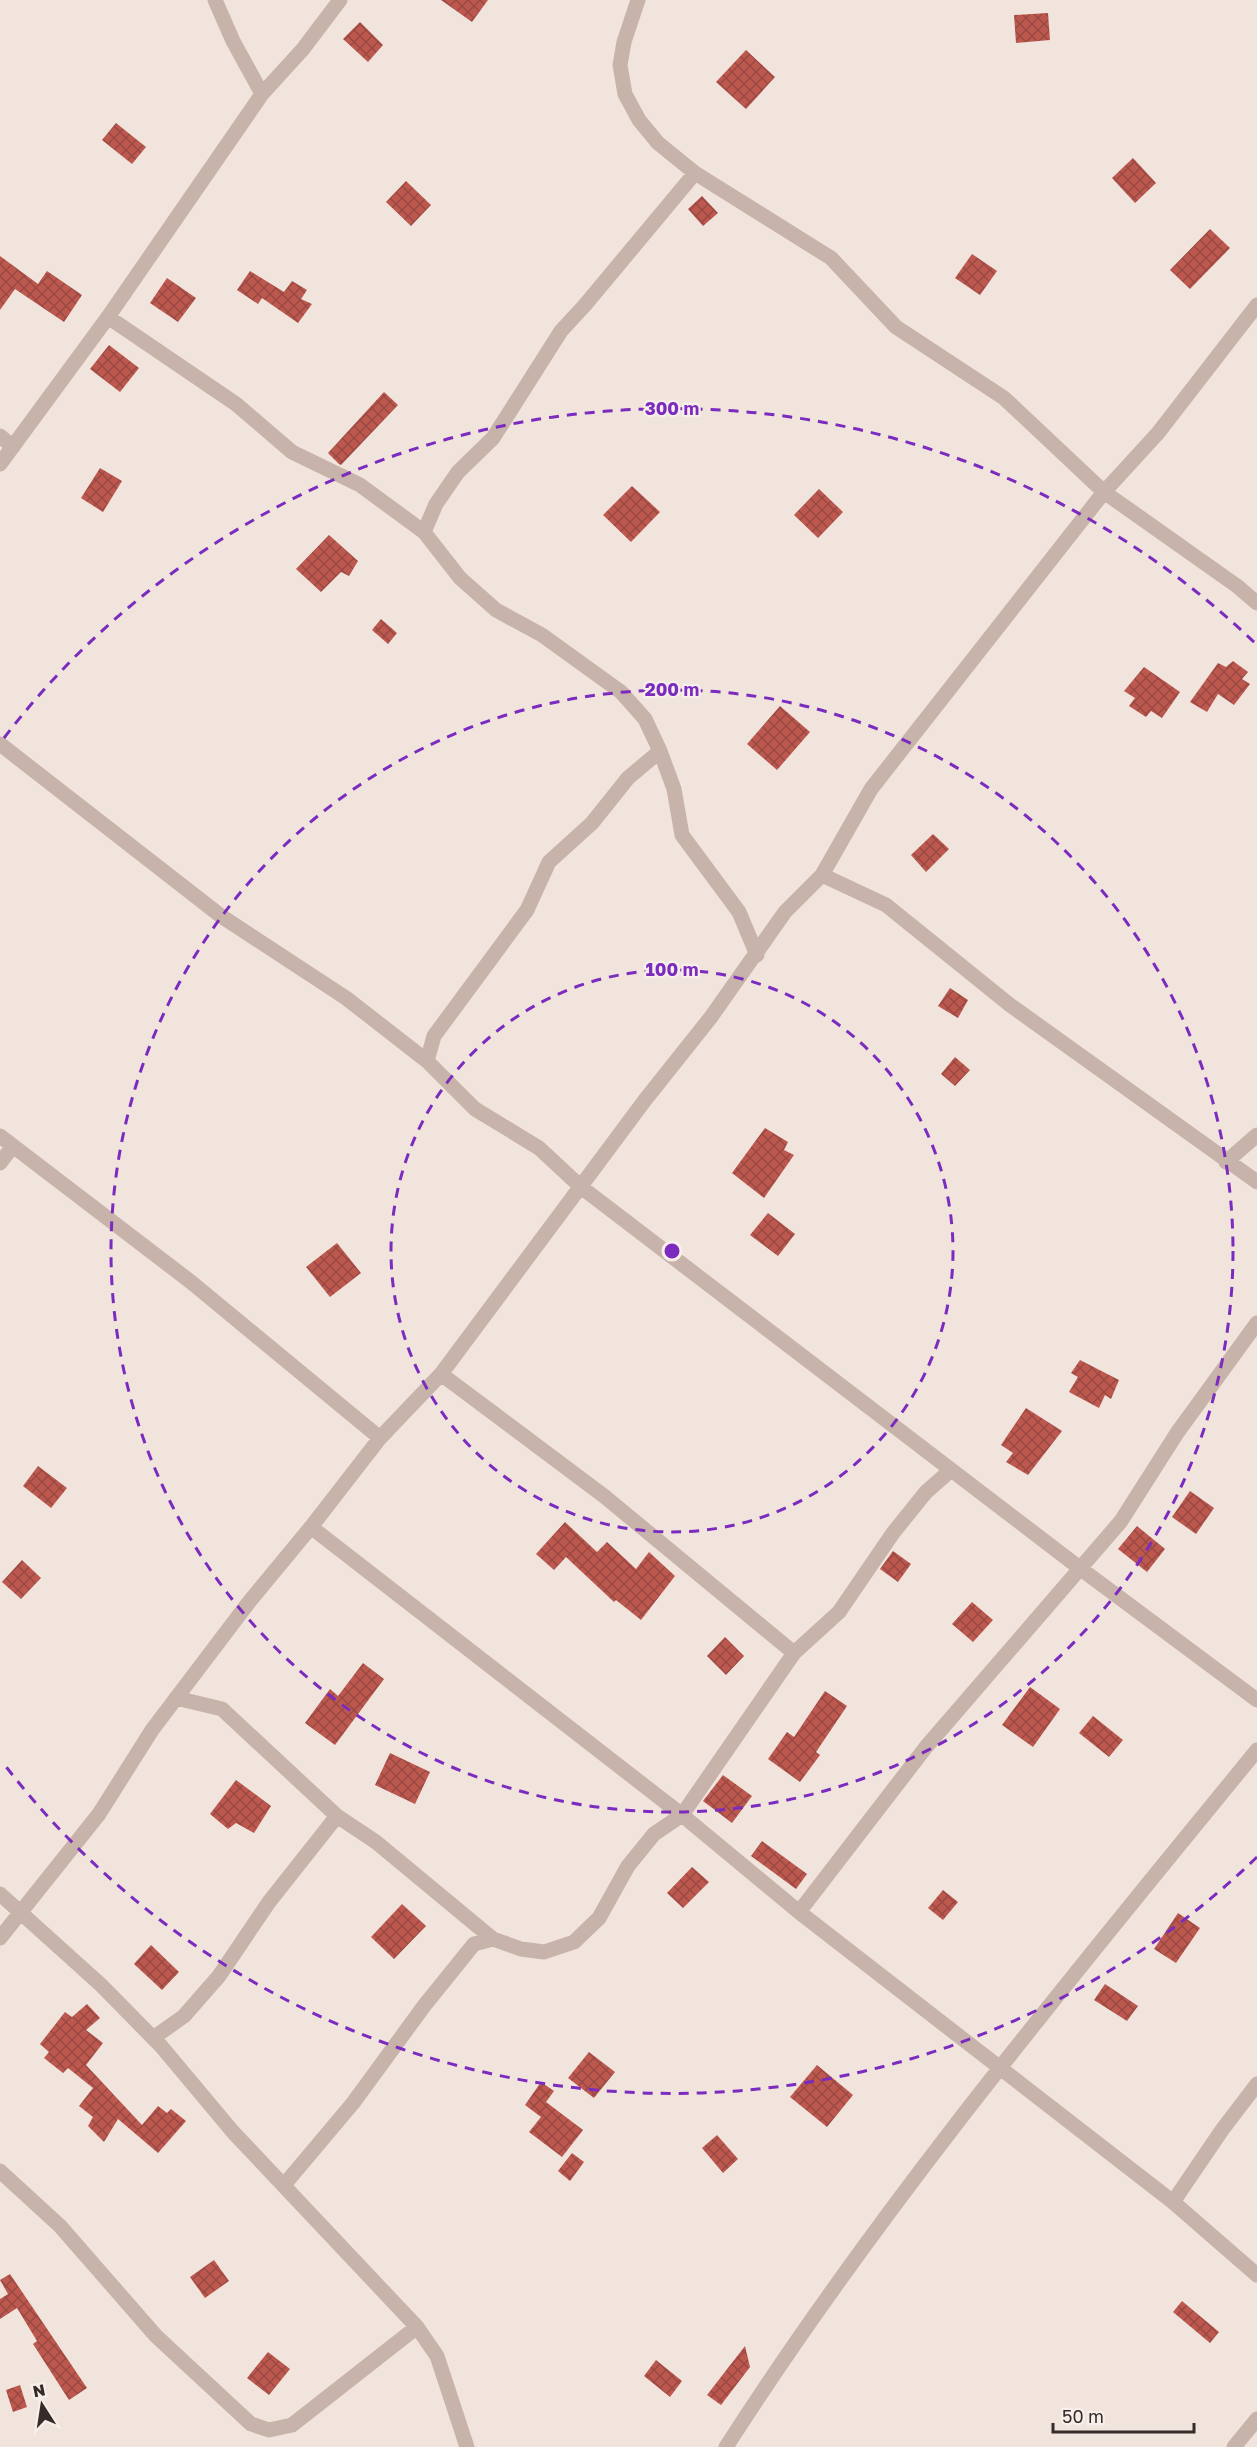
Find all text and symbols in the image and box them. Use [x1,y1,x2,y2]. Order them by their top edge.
text: 300 m [645,397,699,419]
text: 200 m [645,678,699,700]
text: 100 m [646,958,698,980]
centre of rings [662,1241,682,1261]
north arrow [12,2375,72,2435]
text: N [31,2379,47,2401]
scale bar [1053,2396,1194,2434]
text: 50 m [1062,2405,1104,2427]

